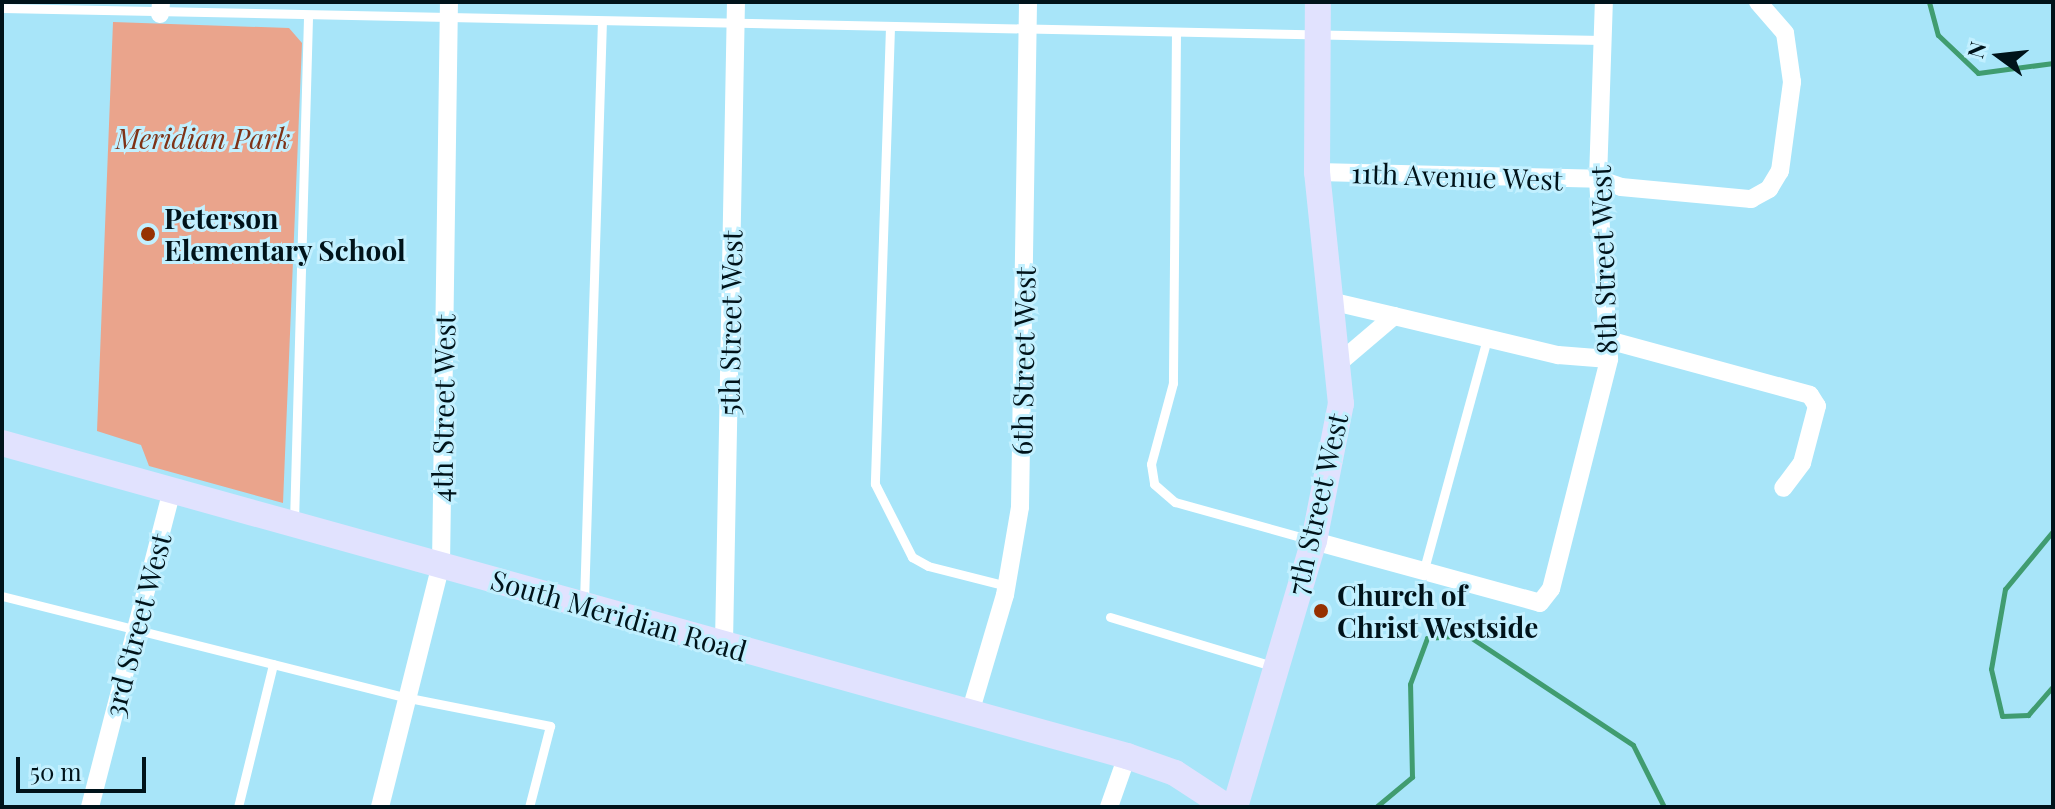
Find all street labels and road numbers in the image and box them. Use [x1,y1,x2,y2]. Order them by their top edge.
street label: 11th Avenue West [1350,155,1564,197]
street label: 8th Street West [1583,164,1623,356]
street label: 5th Street West [712,229,748,417]
street label: 6th Street West [1005,266,1041,456]
street label: 4th Street West [425,313,461,503]
street label: 7th Street West [1280,409,1354,599]
street label: 3rd Street West [96,529,178,721]
street label: South Meridian Road [487,562,751,668]

